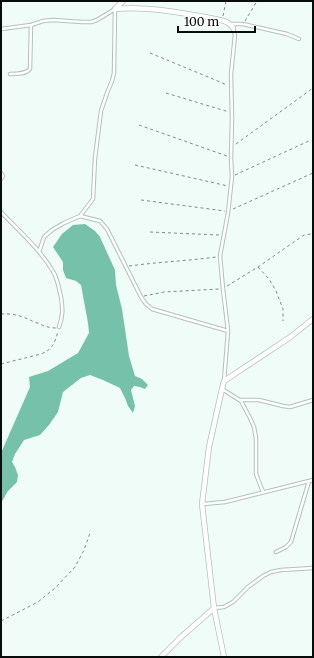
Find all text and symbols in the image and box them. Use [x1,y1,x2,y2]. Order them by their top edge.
scale bar [178,8,255,34]
text: 100 m [184,14,219,29]

